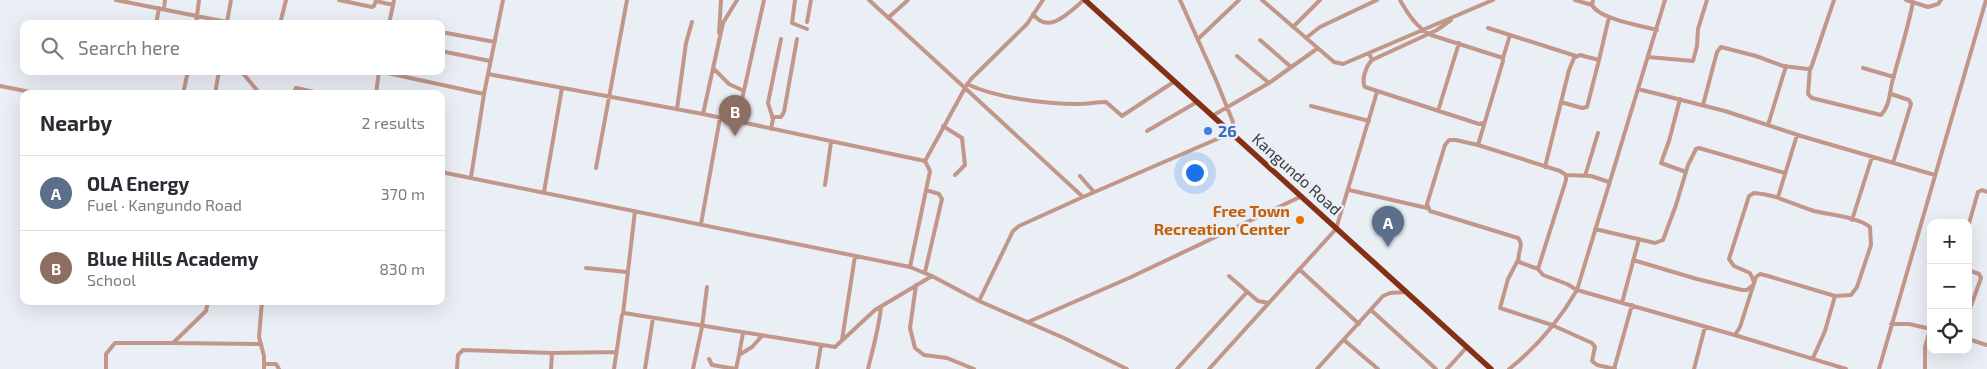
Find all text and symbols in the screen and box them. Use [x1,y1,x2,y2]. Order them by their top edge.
search box [20,20,445,75]
icon: search [38,34,66,62]
text: Search here [78,36,180,59]
pin: B [719,95,751,136]
text: Nearby [40,110,112,135]
text: 2 results [362,113,425,132]
place label: 26 [1218,121,1237,140]
marker: 26 [1202,125,1214,137]
street label: Kangundo Road [1249,129,1346,219]
your location [1182,160,1208,186]
text: OLA Energy [87,172,189,195]
text: A [51,184,61,203]
text: 370 m [381,184,425,203]
text: Fuel · Kangundo Road [87,195,242,214]
place label: Free Town Recreation Center [1154,201,1290,238]
pin: A [1372,206,1404,247]
marker: Free Town Recreation Center [1294,214,1306,226]
map controls [1927,219,1972,354]
button: + [1927,219,1972,264]
text: Blue Hills Academy [87,247,259,270]
text: B [51,259,61,278]
text: 830 m [379,259,425,278]
button: − [1927,264,1972,309]
text: School [87,270,136,289]
button: locate [1927,309,1972,354]

